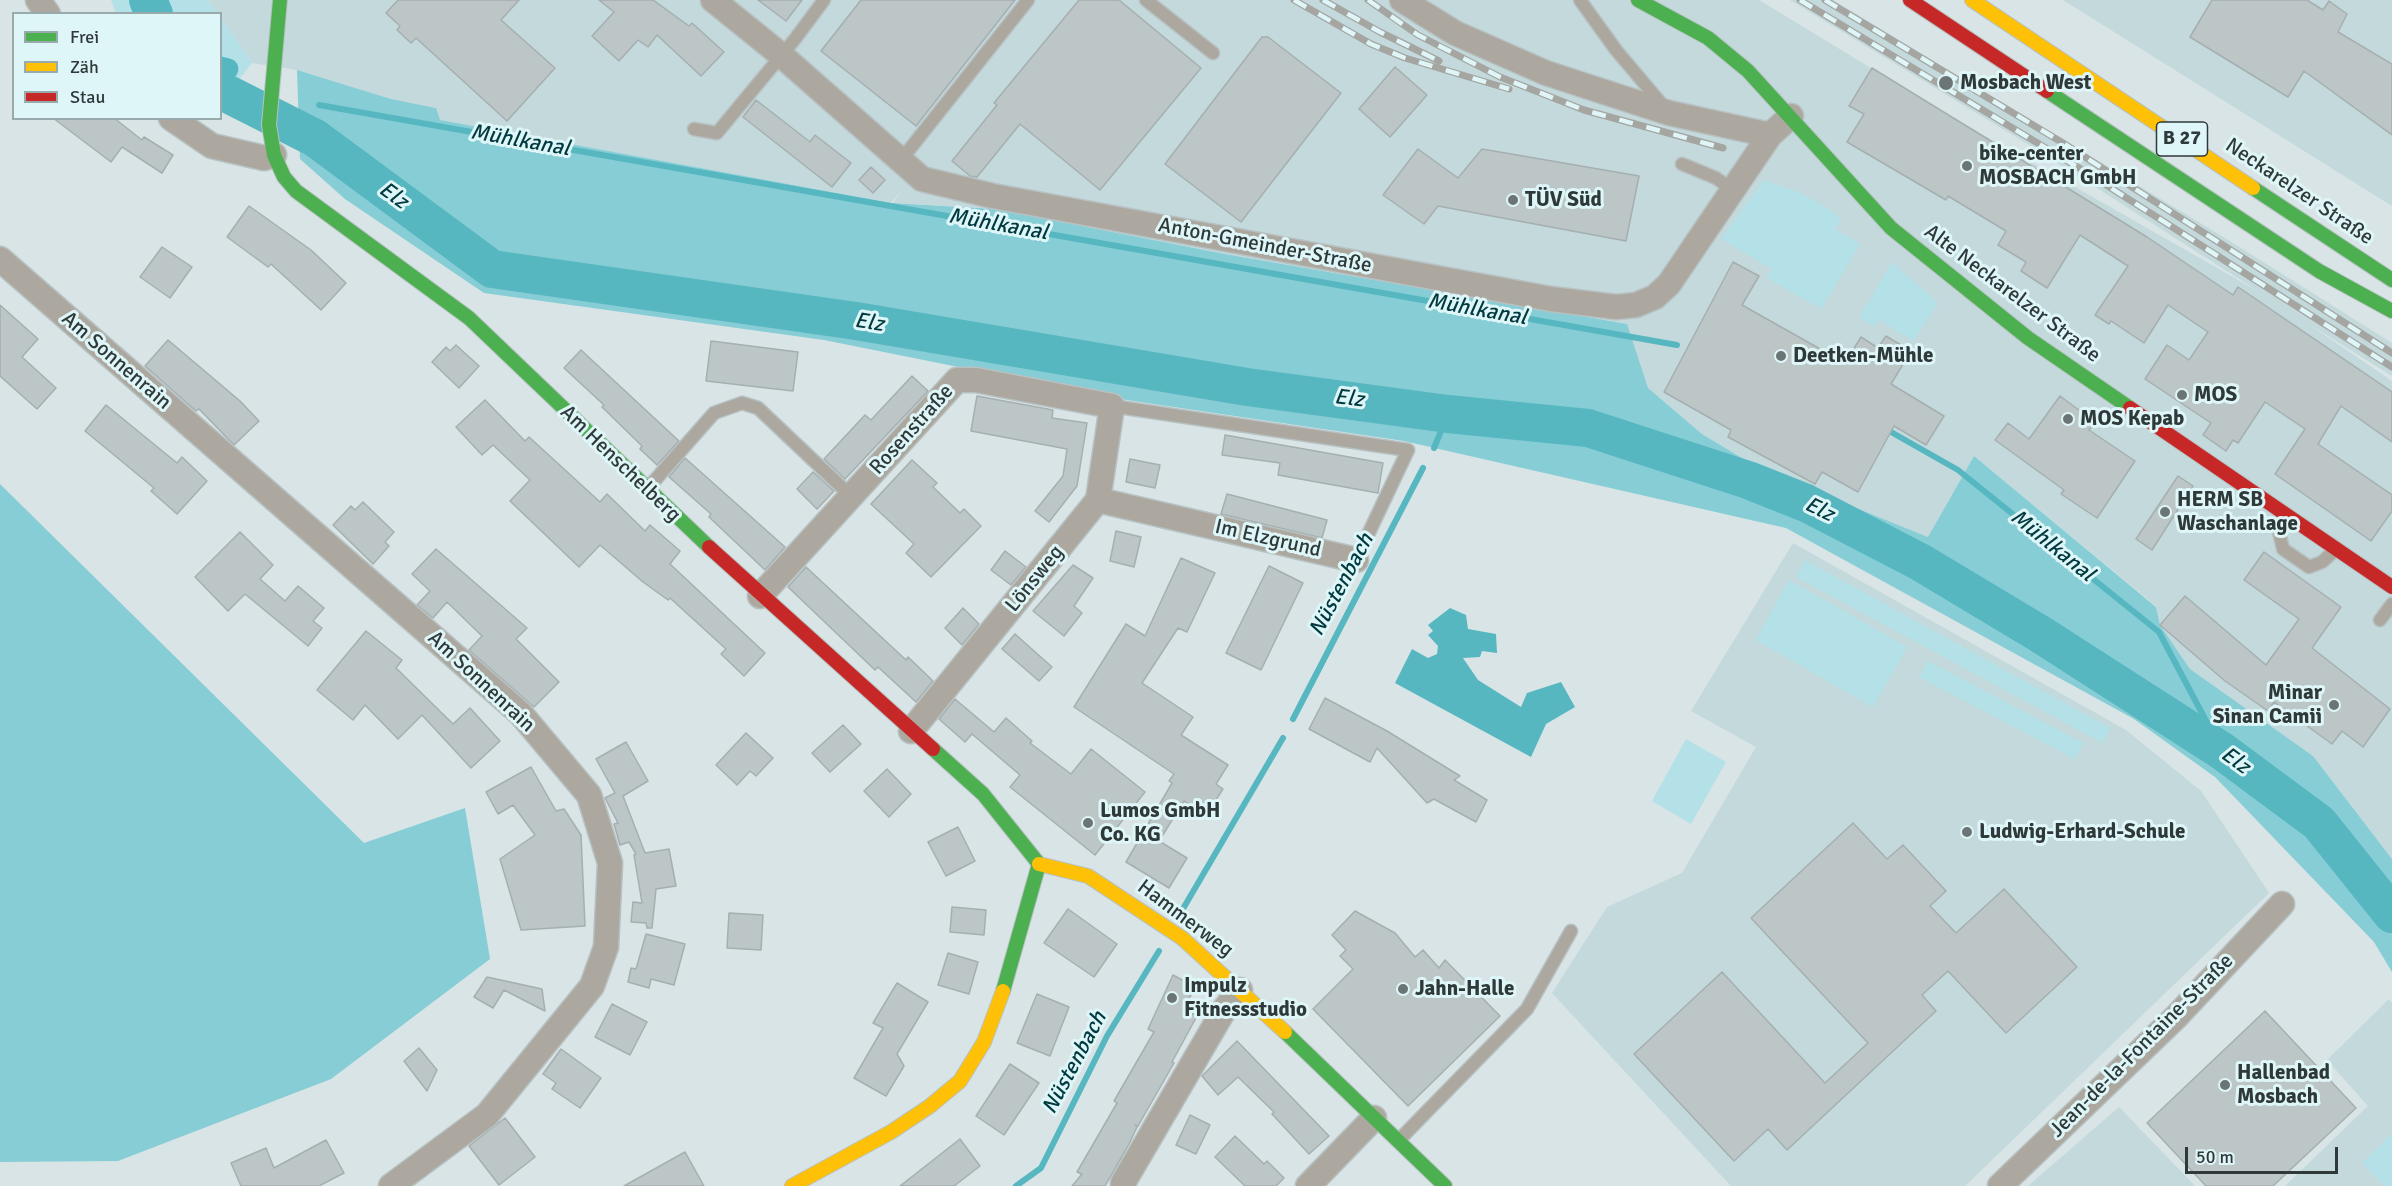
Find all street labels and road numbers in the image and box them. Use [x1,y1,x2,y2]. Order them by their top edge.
road number: B 27 [2156,122,2208,156]
street label: Neckarelzer Straße [2220,133,2378,251]
street label: Anton-Gmeinder-Straße [1156,213,1374,279]
street label: Alte Neckarelzer Straße [1919,220,2105,368]
street label: Am Sonnenrain [56,307,176,415]
street label: Rosenstraße [865,380,959,480]
street label: Am Henschelberg [555,400,685,528]
street label: Im Elzgrund [1212,515,1324,563]
street label: Lönsweg [1001,541,1069,617]
street label: Am Sonnenrain [422,626,540,738]
street label: Hammerweg [1132,875,1238,963]
street label: Jean-de-la-Fontaine-Straße [2045,949,2239,1143]

